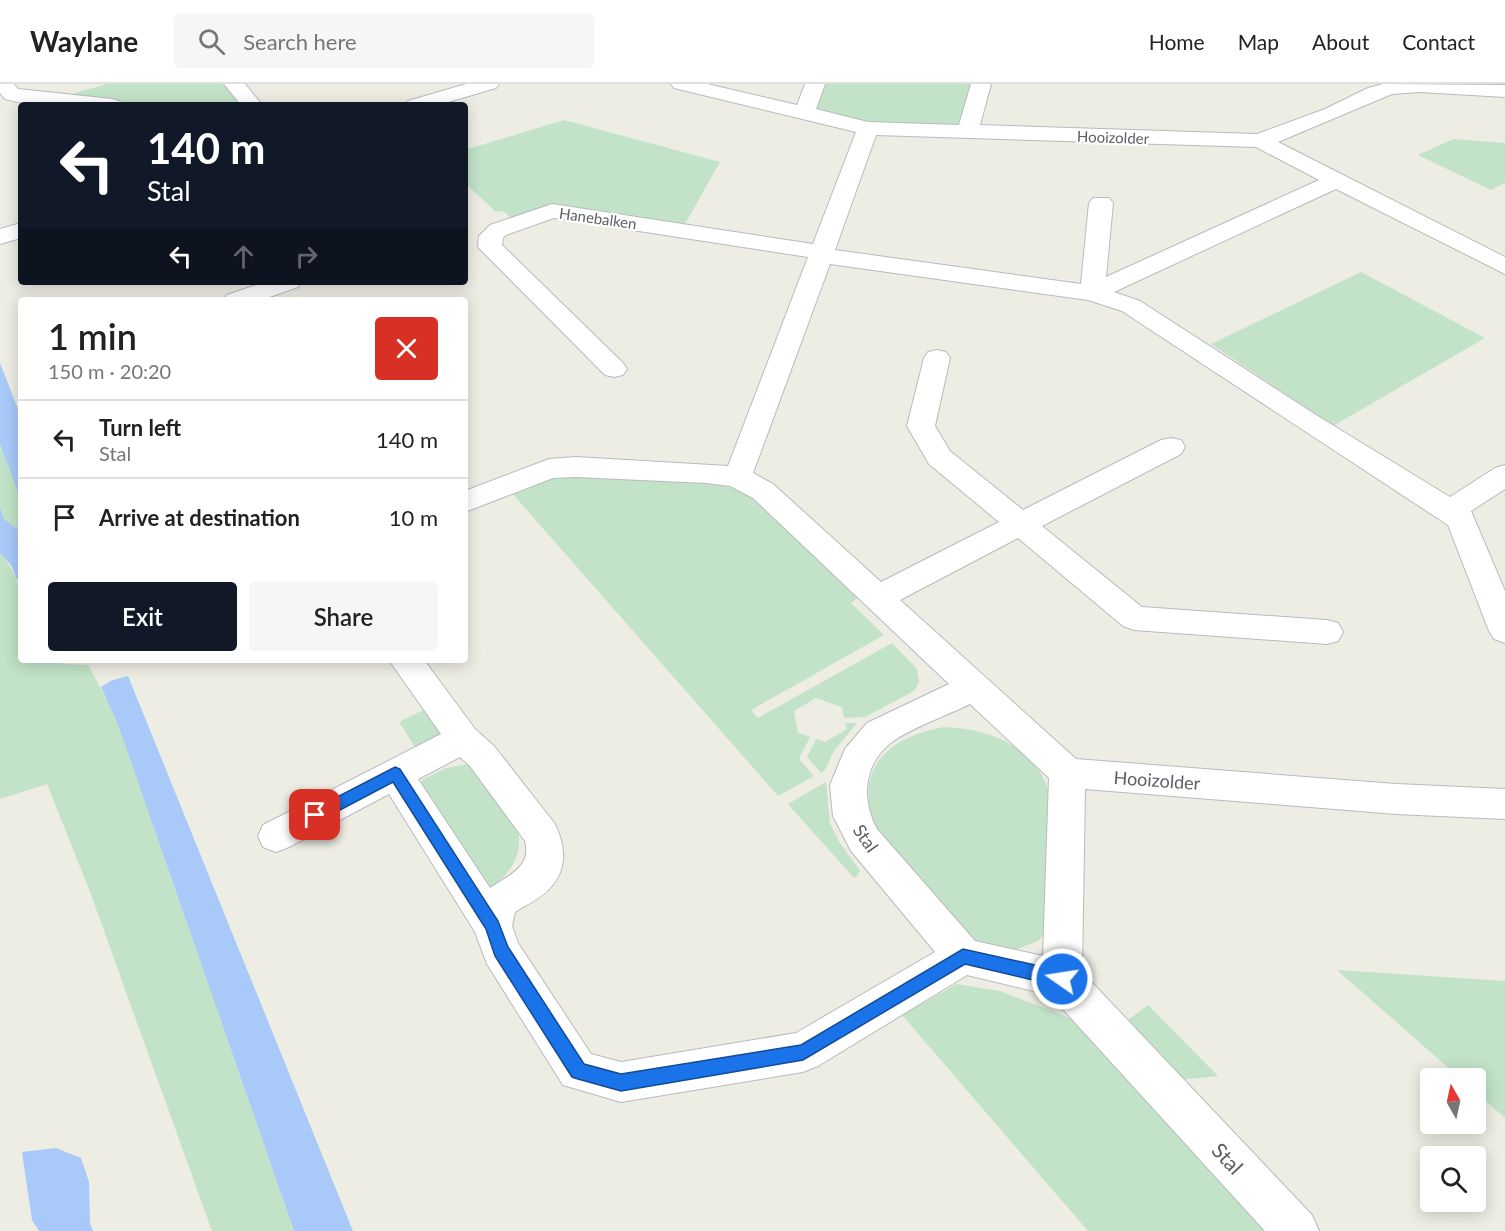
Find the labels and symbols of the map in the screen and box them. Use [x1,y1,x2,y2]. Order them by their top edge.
street label: Hooizolder [1077,127,1150,147]
street label: Hanebalken [558,204,638,232]
street label: Hooizolder [1113,766,1201,794]
pin [289,789,340,840]
street label: Stal [849,820,883,856]
position arrow [1030,947,1094,1011]
north arrow [1420,1068,1486,1134]
street label: Stal [1207,1137,1249,1179]

